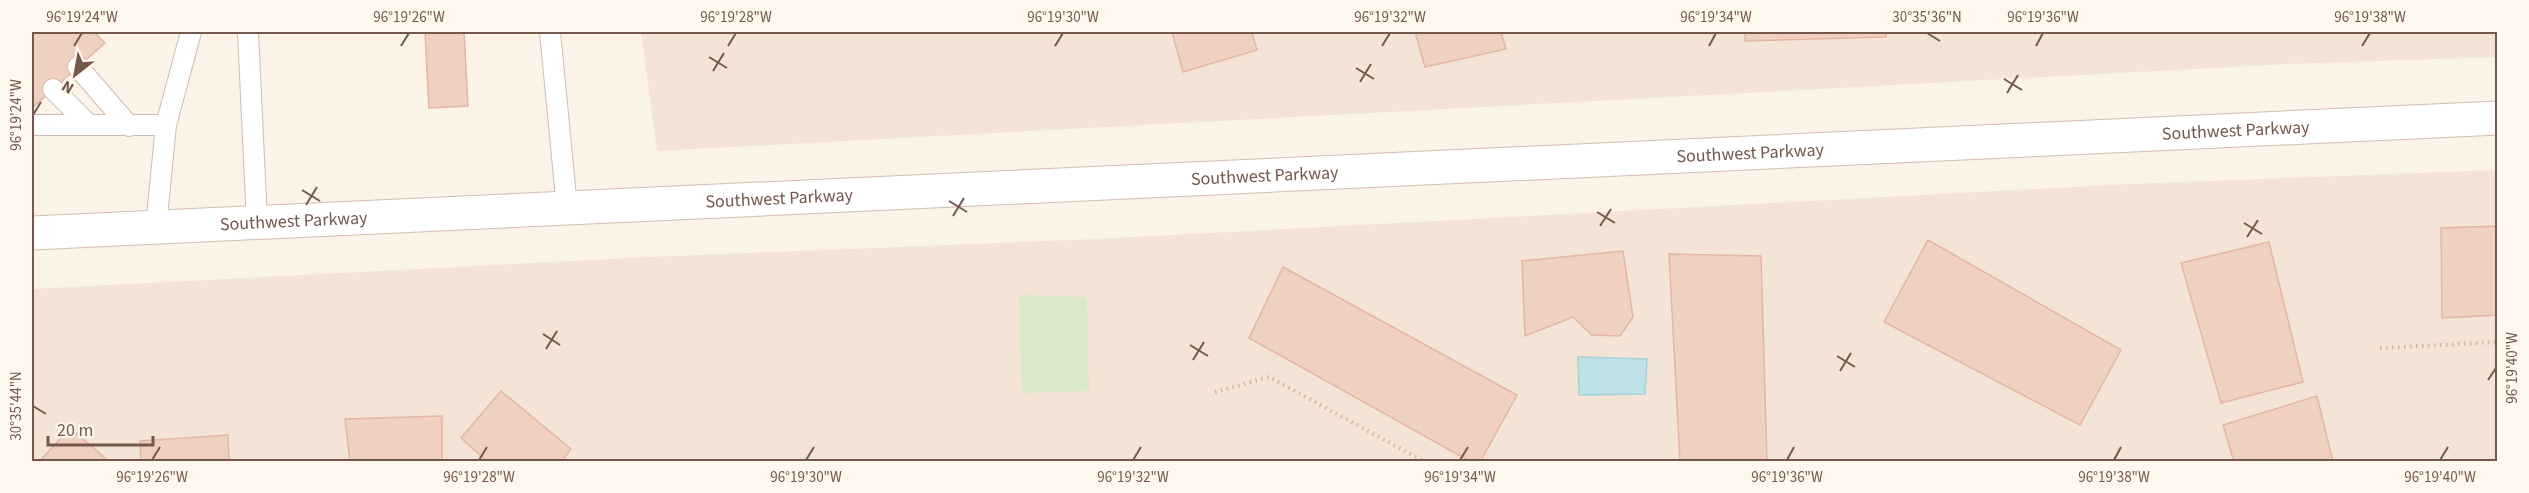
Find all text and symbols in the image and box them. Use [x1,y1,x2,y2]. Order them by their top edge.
text: 96°19'24"W [46,7,118,28]
text: 96°19'26"W [373,7,445,28]
text: 96°19'28"W [700,7,772,28]
text: 96°19'30"W [1027,7,1099,28]
text: 96°19'32"W [1354,7,1426,28]
text: 96°19'34"W [1680,7,1752,28]
text: 30°35'36"N [1892,7,1962,28]
text: 96°19'36"W [2007,7,2079,28]
text: 96°19'38"W [2334,7,2406,28]
north arrow [45,45,105,105]
text: N [58,75,78,99]
text: 96°19'24"W [6,79,27,151]
street label: Southwest Parkway [2161,114,2311,146]
street label: Southwest Parkway [1676,137,1825,169]
street label: Southwest Parkway [1190,160,1340,191]
street label: Southwest Parkway [705,182,854,214]
street label: Southwest Parkway [219,205,369,237]
text: 96°19'40"W [2502,332,2523,404]
text: 30°35'44"N [6,371,27,441]
scale bar [48,409,153,447]
text: 20 m [57,418,93,443]
text: 96°19'26"W [116,467,188,488]
text: 96°19'28"W [443,467,515,488]
text: 96°19'30"W [770,467,842,488]
text: 96°19'32"W [1097,467,1169,488]
text: 96°19'34"W [1424,467,1496,488]
text: 96°19'36"W [1751,467,1823,488]
text: 96°19'38"W [2078,467,2150,488]
text: 96°19'40"W [2404,467,2476,488]

